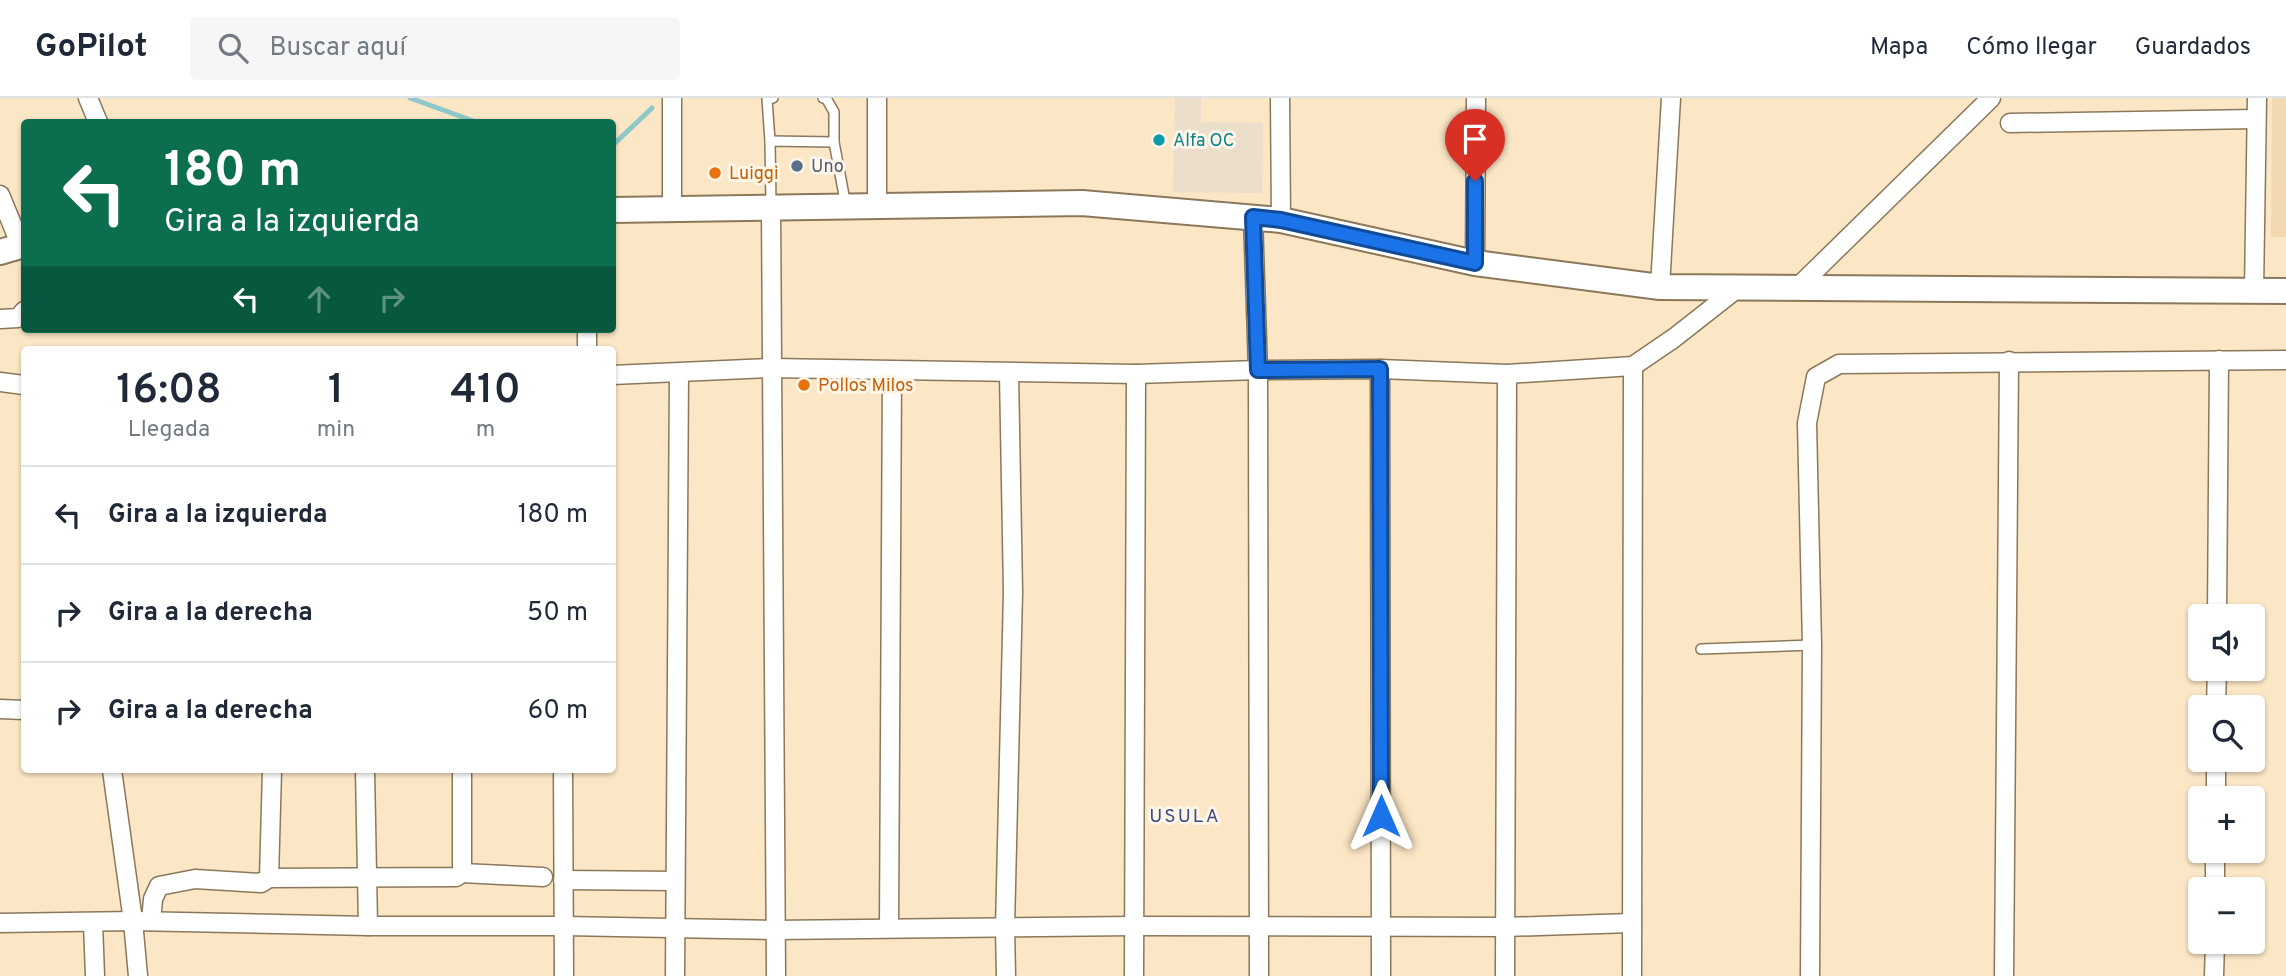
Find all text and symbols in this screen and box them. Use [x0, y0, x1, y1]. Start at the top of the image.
search box [190, 17, 680, 80]
text: GoPilot [35, 27, 148, 69]
icon: search [214, 29, 252, 67]
text: Buscar aquí [270, 32, 406, 65]
text: Mapa [1870, 33, 1928, 63]
text: Cómo llegar [1966, 33, 2097, 63]
text: Guardados [2135, 33, 2251, 63]
pin [1445, 109, 1505, 181]
icon: arrive [1456, 120, 1494, 158]
place label: Alfa OC [1173, 130, 1234, 153]
marker: Alfa OC [1151, 132, 1167, 148]
text: 180 m [164, 142, 301, 204]
icon: left [49, 147, 140, 238]
place label: Uno [811, 156, 844, 179]
marker: Uno [789, 158, 805, 174]
place label: Luiggi [729, 163, 779, 186]
marker: Luiggi [707, 165, 723, 181]
text: Gira a la izquierda [164, 203, 420, 243]
icon: left [227, 280, 265, 318]
icon: ahead [300, 280, 338, 318]
icon: right [373, 280, 411, 318]
text: 16:08 [116, 365, 222, 418]
text: 1 [328, 365, 344, 418]
text: 410 [450, 365, 521, 418]
place label: Pollos Milos [818, 375, 913, 398]
marker: Pollos Milos [796, 377, 812, 393]
text: Llegada [128, 416, 210, 445]
text: min [317, 416, 355, 445]
text: m [476, 416, 495, 445]
icon: left [49, 496, 87, 534]
text: Gira a la izquierda [108, 499, 327, 532]
text: 180 m [518, 499, 588, 532]
icon: right [49, 594, 87, 632]
text: Gira a la derecha [108, 597, 313, 630]
text: 50 m [527, 597, 588, 630]
map controls [2188, 604, 2265, 954]
button: sound [2188, 604, 2265, 681]
icon: right [49, 692, 87, 730]
text: Gira a la derecha [108, 695, 313, 728]
text: 60 m [528, 695, 588, 728]
button: search [2188, 695, 2265, 772]
position arrow [1344, 779, 1418, 853]
button: + [2188, 786, 2265, 863]
district label: USULA [1149, 805, 1221, 829]
button: − [2188, 877, 2265, 954]

